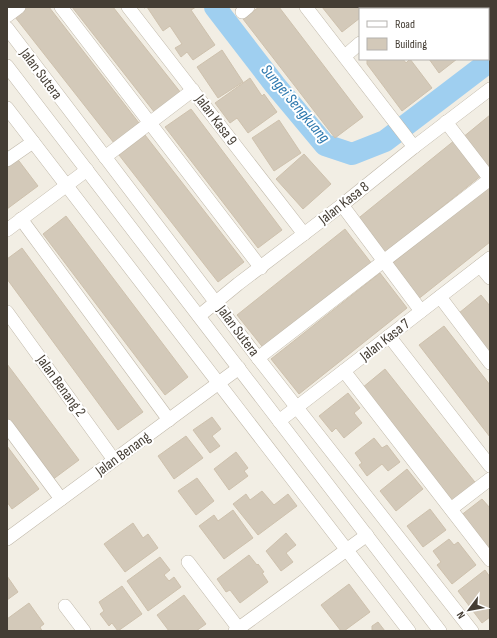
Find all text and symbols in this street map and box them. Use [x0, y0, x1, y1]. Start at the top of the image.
legend [359, 8, 489, 60]
text: Road [395, 17, 415, 32]
text: Building [395, 37, 427, 52]
street label: Jalan Sutera [15, 44, 67, 104]
water label: Sungei Sengkuang [257, 61, 334, 147]
street label: Jalan Kasa 9 [190, 90, 241, 149]
street label: Jalan Kasa 8 [314, 177, 373, 229]
street label: Jalan Sutera [212, 301, 264, 361]
street label: Jalan Kasa 7 [355, 315, 414, 366]
street label: Jalan Benang 2 [32, 350, 90, 421]
street label: Jalan Benang [91, 428, 154, 481]
north arrow [449, 590, 489, 630]
text: N [454, 609, 468, 621]

